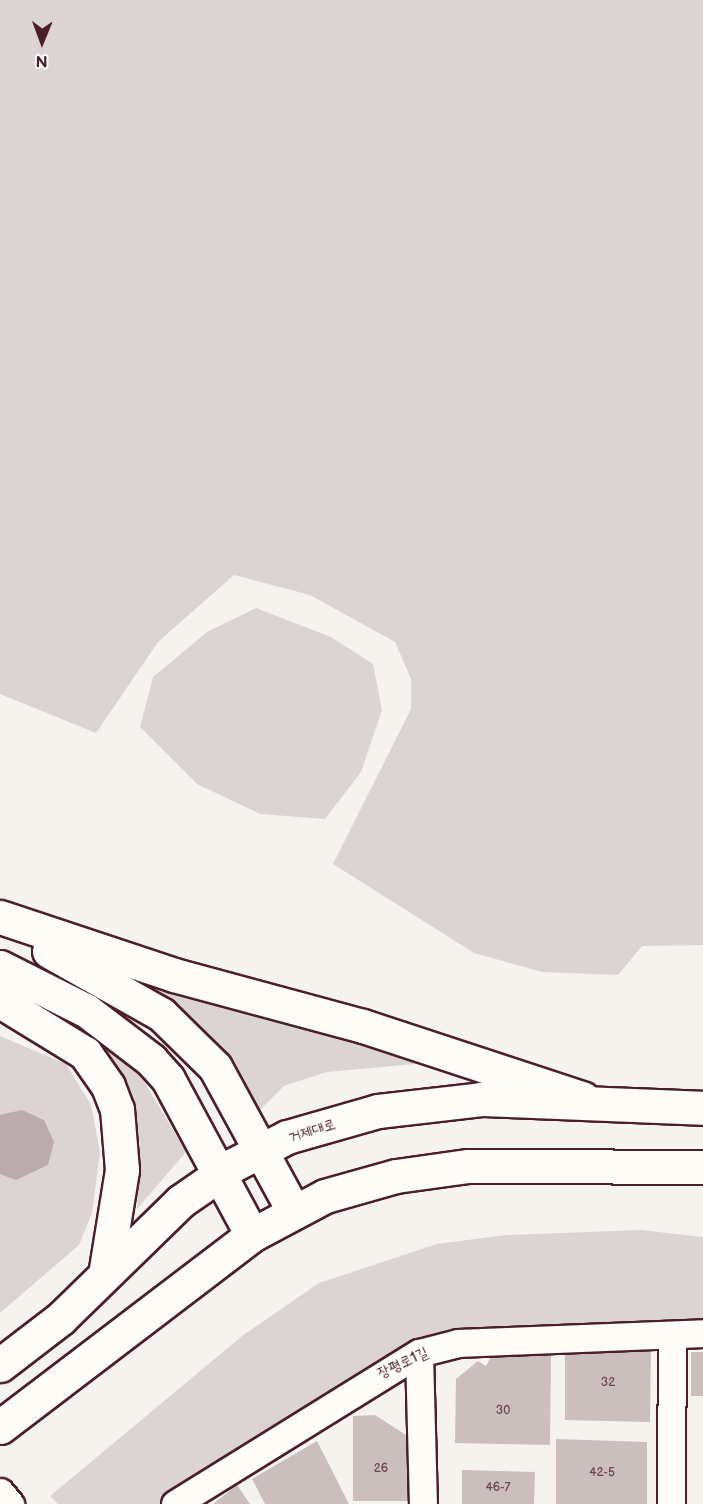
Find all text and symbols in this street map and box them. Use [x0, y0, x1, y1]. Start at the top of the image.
north arrow [12, 12, 72, 72]
text: N [35, 51, 48, 70]
street label: 거제대로 [286, 1115, 338, 1147]
street label: 장평로1길 [375, 1343, 431, 1383]
house number: 32 [601, 1376, 615, 1390]
house number: 30 [496, 1404, 510, 1418]
house number: 26 [374, 1462, 388, 1476]
house number: 42-5 [589, 1466, 615, 1480]
house number: 46-7 [486, 1481, 510, 1495]

